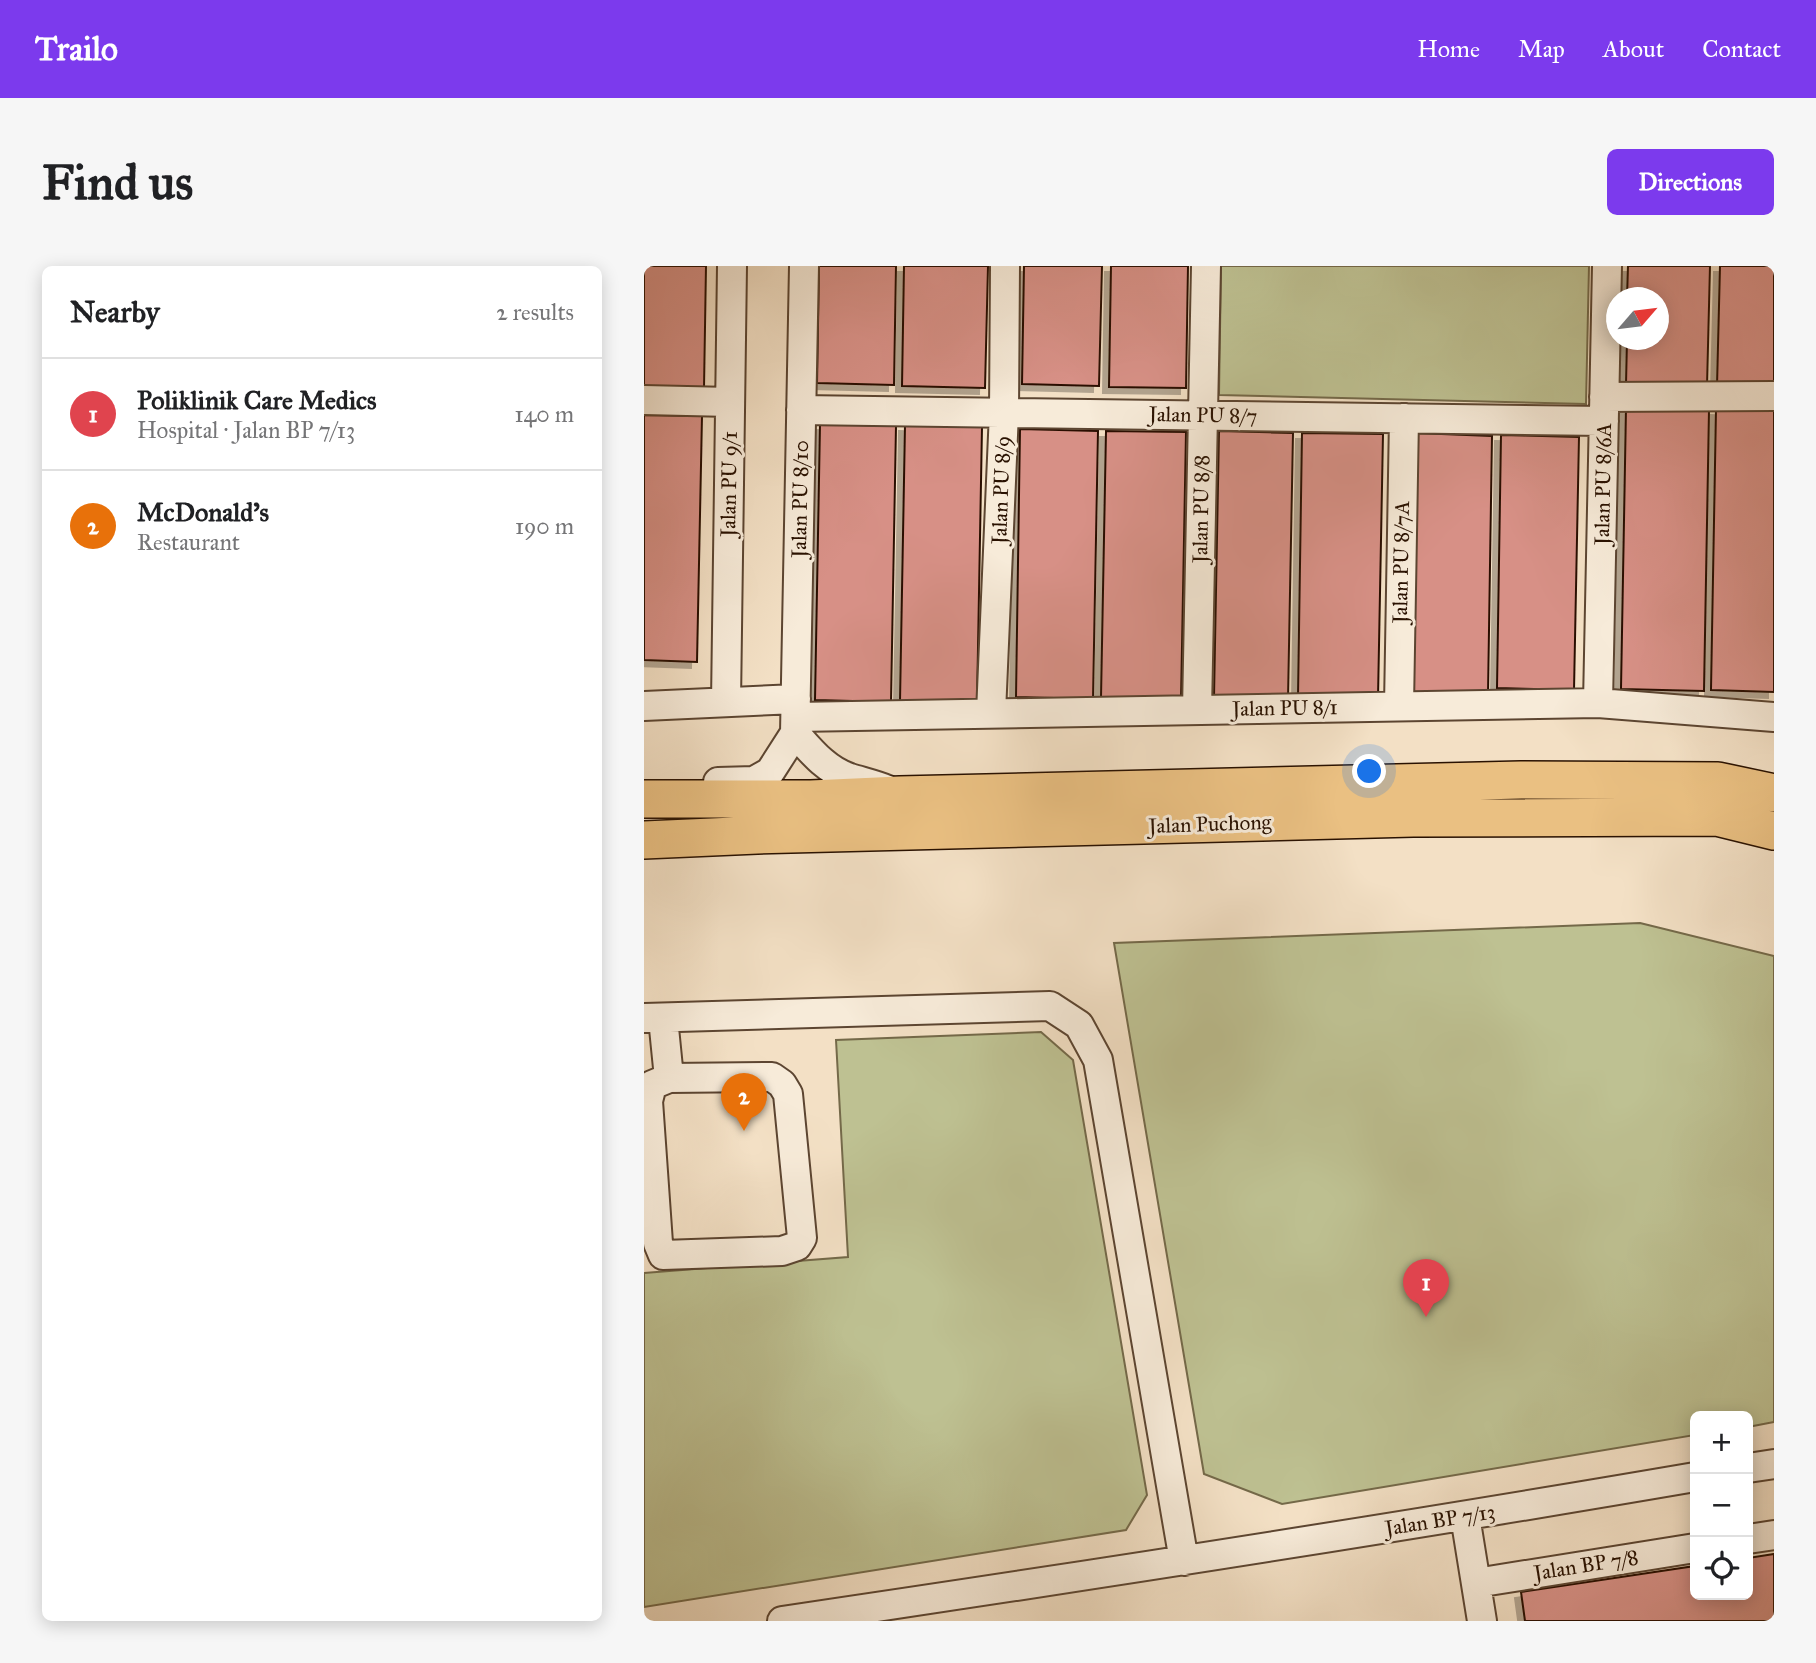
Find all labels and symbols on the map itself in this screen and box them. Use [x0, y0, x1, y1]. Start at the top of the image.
north arrow [1606, 287, 1669, 350]
street label: Jalan PU 8/7 [1147, 401, 1257, 429]
street label: Jalan PU 8/6A [1589, 423, 1617, 547]
street label: Jalan PU 9/1 [715, 431, 743, 539]
street label: Jalan PU 8/9 [986, 435, 1016, 547]
street label: Jalan PU 8/10 [786, 440, 814, 560]
street label: Jalan PU 8/8 [1187, 455, 1215, 565]
street label: Jalan PU 8/7A [1387, 500, 1415, 626]
street label: Jalan PU 8/1 [1230, 694, 1338, 722]
your location [1352, 754, 1386, 788]
street label: Jalan Puchong [1146, 809, 1272, 839]
pin: 2 [721, 1073, 767, 1131]
pin: 1 [1403, 1259, 1449, 1317]
street label: Jalan BP 7/13 [1381, 1498, 1497, 1542]
street label: Jalan BP 7/8 [1530, 1544, 1640, 1586]

